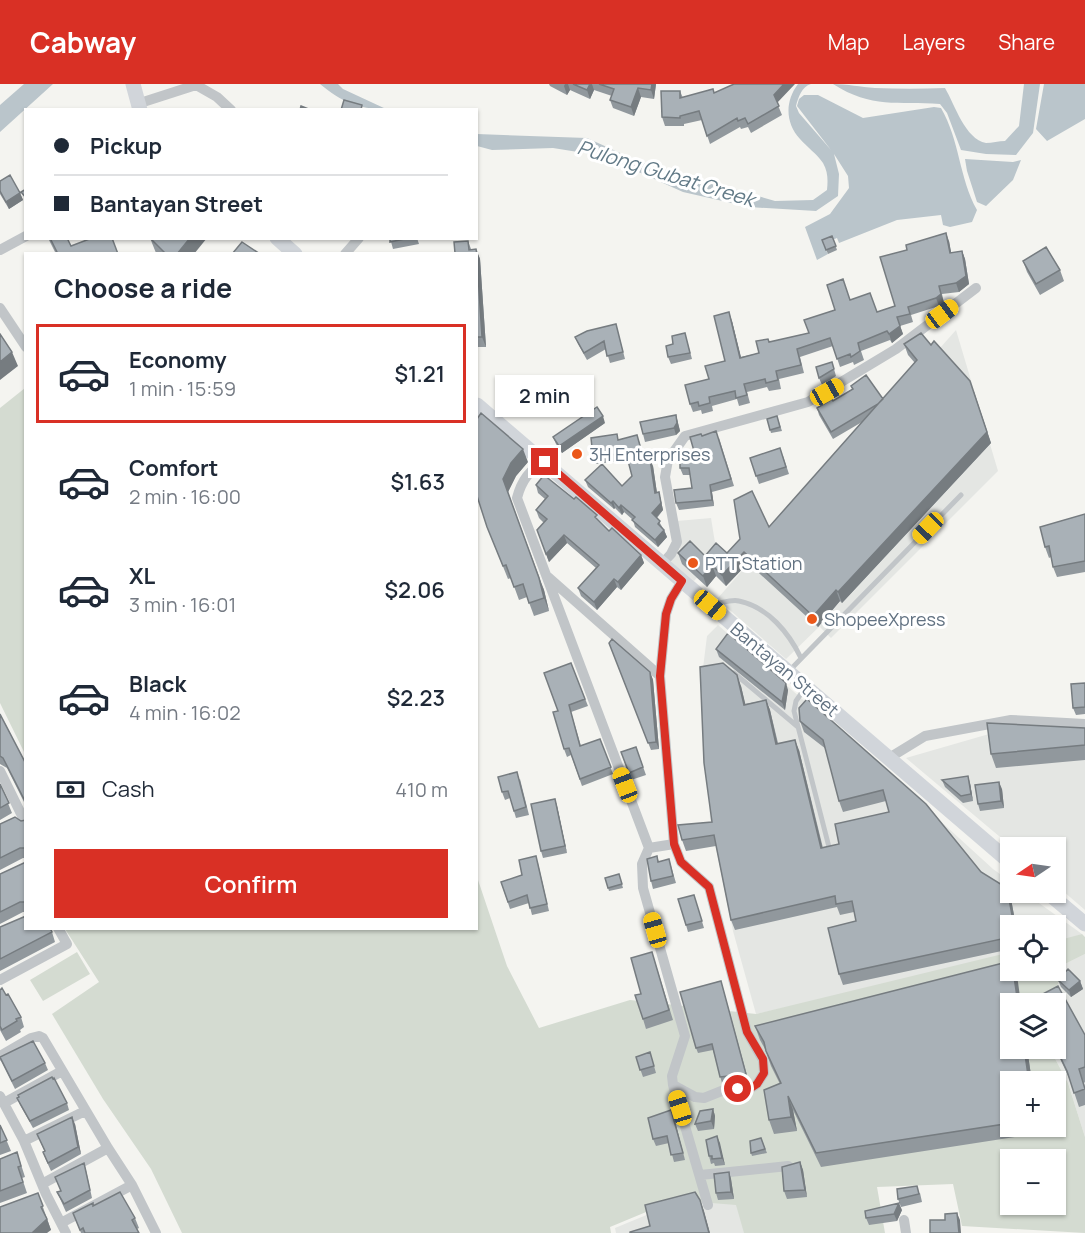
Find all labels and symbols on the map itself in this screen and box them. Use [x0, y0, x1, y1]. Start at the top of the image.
water label: Pulong Gubat Creek [574, 133, 761, 214]
car [922, 296, 962, 332]
callout: 2 min [496, 375, 594, 417]
car [807, 375, 847, 409]
place label: 3H Enterprises [589, 442, 710, 466]
marker: 3H Enterprises [570, 447, 584, 461]
route end [531, 448, 558, 475]
car [909, 509, 947, 547]
place label: PTT Station [705, 551, 803, 575]
marker: PTT Station [686, 556, 700, 570]
car [690, 587, 730, 623]
place label: ShopeeXpress [824, 607, 945, 631]
marker: ShopeeXpress [805, 612, 819, 626]
street label: Bantayan Street [726, 617, 844, 721]
car [610, 765, 640, 805]
north arrow [1000, 837, 1066, 903]
car [641, 910, 669, 950]
route start [724, 1075, 751, 1102]
car [666, 1088, 694, 1128]

